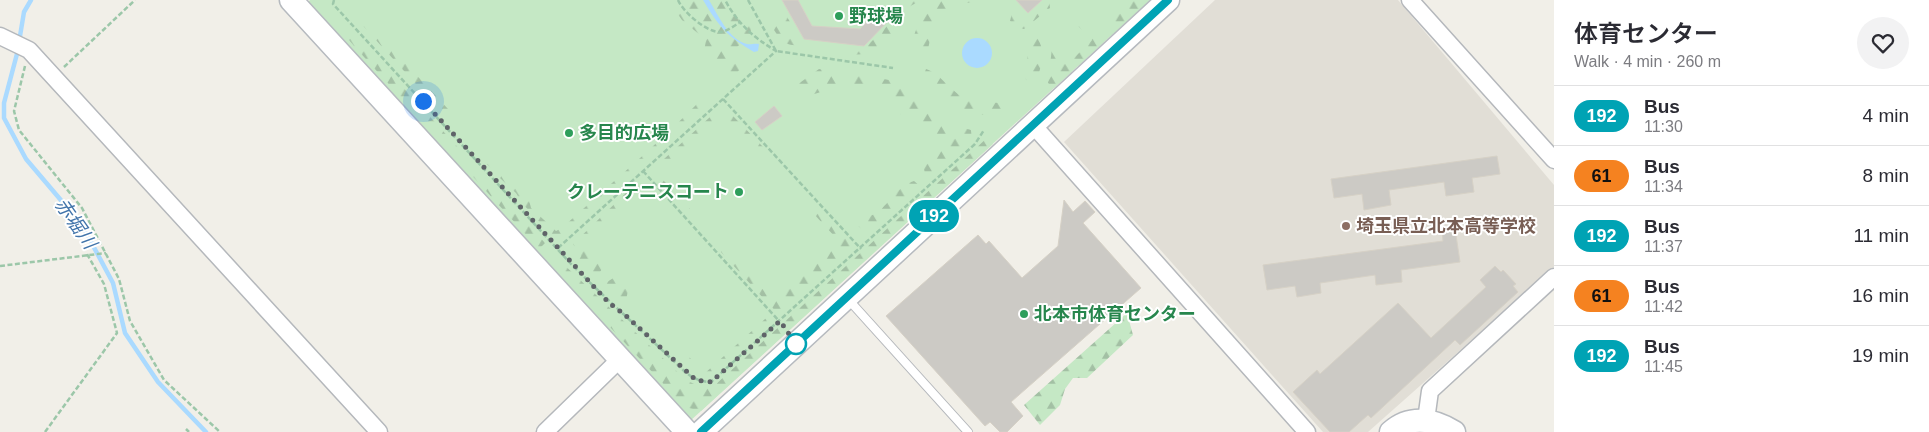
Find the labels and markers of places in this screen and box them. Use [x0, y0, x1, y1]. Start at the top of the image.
place label: 野球場 [849, 6, 903, 26]
marker: 野球場 [833, 10, 845, 22]
place label: 多目的広場 [579, 123, 669, 143]
marker: 多目的広場 [563, 127, 575, 139]
place label: クレーテニスコート [567, 182, 729, 202]
marker: クレーテニスコート [733, 186, 745, 198]
place label: 埼玉県立北本高等学校 [1356, 216, 1536, 236]
marker: 埼玉県立北本高等学校 [1340, 220, 1352, 232]
place label: 北本市体育センター [1034, 304, 1196, 324]
marker: 北本市体育センター [1018, 308, 1030, 320]
unlabelled marker [785, 333, 807, 355]

